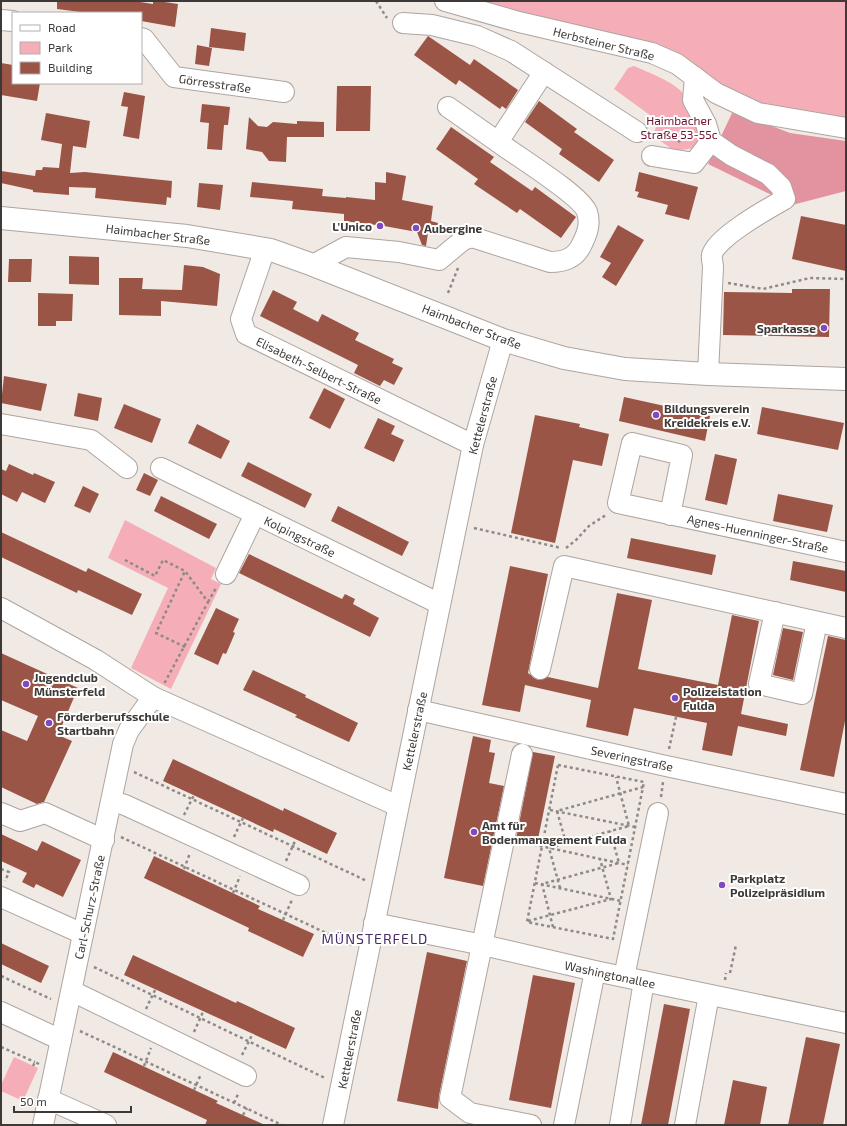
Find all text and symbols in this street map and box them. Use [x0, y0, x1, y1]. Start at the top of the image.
legend [12, 12, 142, 84]
text: Road [48, 20, 76, 34]
street label: Herbsteiner Straße [552, 24, 656, 62]
text: Park [48, 40, 73, 54]
text: Building [48, 60, 93, 74]
street label: Görresstraße [178, 71, 252, 95]
park label: Haimbacher Straße 53-55c [640, 113, 718, 141]
place label: L'Unico [332, 219, 372, 233]
street label: Haimbacher Straße [105, 221, 211, 247]
marker: L'Unico [375, 221, 385, 231]
place label: Aubergine [424, 221, 482, 235]
marker: Aubergine [411, 223, 421, 233]
street label: Haimbacher Straße [420, 301, 524, 351]
place label: Sparkasse [757, 321, 816, 335]
marker: Sparkasse [819, 323, 829, 333]
street label: Elisabeth-Selbert-Straße [254, 334, 384, 406]
street label: Kettelerstraße [465, 374, 499, 456]
place label: Bildungsverein Kreidekreis e.V. [664, 401, 751, 429]
marker: Bildungsverein Kreidekreis e.V. [651, 410, 661, 420]
street label: Agnes-Huenninger-Straße [686, 511, 830, 555]
street label: Kolpingstraße [262, 513, 338, 559]
place label: Jugendclub Münsterfeld [34, 670, 105, 698]
marker: Jugendclub Münsterfeld [21, 679, 31, 689]
place label: Polizeistation Fulda [683, 684, 762, 712]
street label: Kettelerstraße [399, 690, 429, 772]
marker: Polizeistation Fulda [670, 693, 680, 703]
place label: Förderberufsschule Startbahn [57, 709, 170, 737]
marker: Förderberufsschule Startbahn [44, 718, 54, 728]
street label: Severingstraße [589, 742, 675, 774]
place label: Amt für Bodenmanagement Fulda [482, 818, 627, 846]
marker: Amt für Bodenmanagement Fulda [469, 827, 479, 837]
street label: Carl-Schurz-Straße [71, 854, 107, 960]
place label: Parkplatz Polizeipräsidium [730, 871, 825, 899]
marker: Parkplatz Polizeipräsidium [717, 880, 727, 890]
district label: MÜNSTERFELD [322, 930, 428, 947]
street label: Washingtonallee [563, 958, 657, 990]
street label: Kettelerstraße [334, 1008, 364, 1090]
scale bar [14, 1088, 131, 1114]
text: 50 m [20, 1094, 47, 1108]

